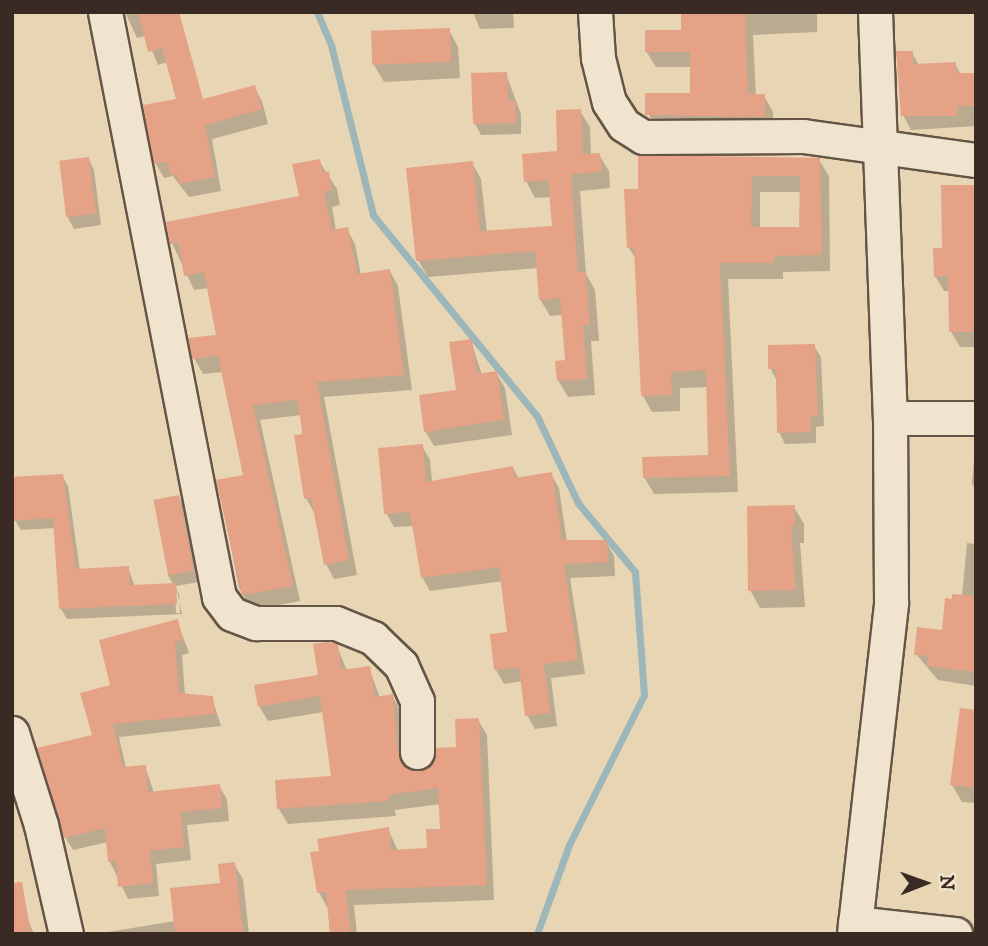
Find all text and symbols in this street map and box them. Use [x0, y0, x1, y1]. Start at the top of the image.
north arrow [890, 848, 960, 918]
text: N [935, 875, 958, 891]

